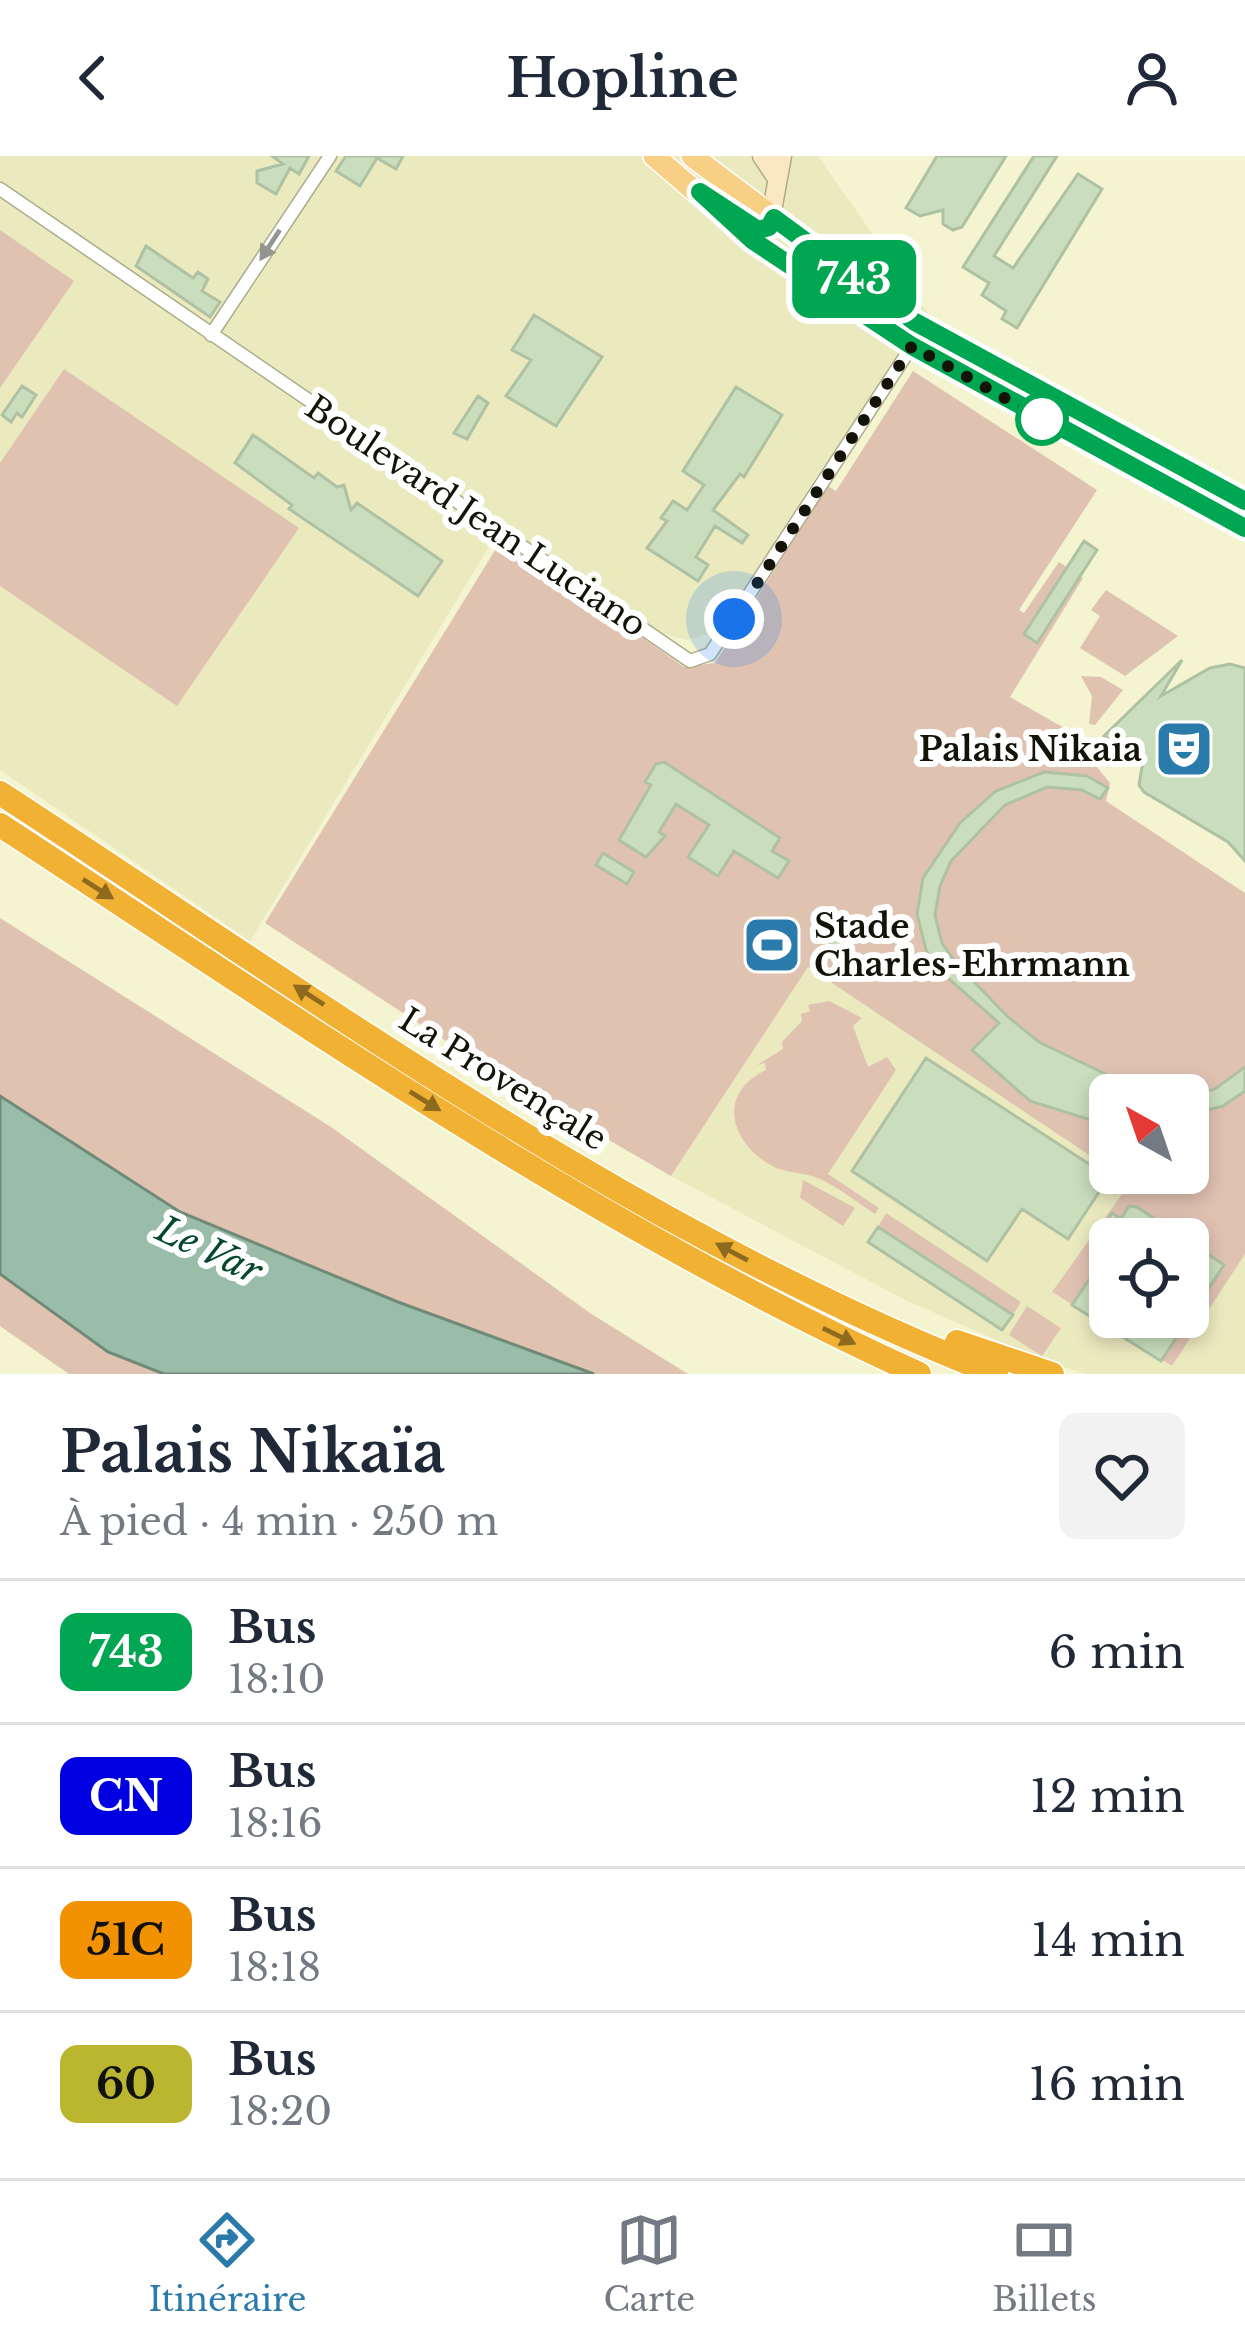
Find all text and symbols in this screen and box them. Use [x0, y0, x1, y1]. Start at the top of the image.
icon: back [60, 45, 126, 111]
text: Hopline [506, 45, 739, 112]
icon: person [1119, 45, 1185, 111]
one-way arrow [260, 229, 282, 262]
line badge: 743 [785, 240, 923, 318]
text: 743 [816, 253, 892, 305]
street label: Boulevard Jean Luciano [298, 386, 654, 646]
unlabelled marker [1017, 394, 1067, 444]
your location [704, 589, 764, 649]
theatre icon: Palais Nikaia [1153, 718, 1215, 780]
place label: Palais Nikaia [919, 729, 1142, 770]
one-way arrow [82, 877, 114, 899]
place label: Stade Charles-Ehrmann [814, 906, 1130, 985]
sports icon: Stade Charles-Ehrmann [741, 914, 803, 976]
one-way arrow [293, 984, 326, 1006]
street label: La Provençale [392, 999, 614, 1159]
north arrow [1089, 1074, 1209, 1194]
map controls [1089, 1074, 1209, 1338]
one-way arrow [408, 1090, 442, 1111]
water label: Le Var [148, 1206, 270, 1294]
button: locate [1089, 1218, 1209, 1338]
one-way arrow [714, 1242, 749, 1263]
one-way arrow [822, 1326, 856, 1346]
button: heart [1059, 1413, 1185, 1539]
text: Palais Nikaïa [60, 1417, 446, 1487]
text: À pied · 4 min · 250 m [60, 1497, 498, 1546]
text: Bus [228, 1599, 316, 1655]
text: 6 min [1049, 1624, 1185, 1680]
text: 743 [88, 1626, 164, 1678]
text: 18:10 [228, 1655, 325, 1704]
text: Bus [228, 1743, 316, 1799]
text: 12 min [1030, 1768, 1185, 1824]
text: CN [89, 1770, 163, 1822]
text: 18:16 [228, 1799, 323, 1848]
text: Bus [228, 1887, 316, 1943]
text: 14 min [1031, 1912, 1185, 1968]
text: 51C [87, 1914, 165, 1966]
text: 18:18 [228, 1943, 321, 1992]
text: Bus [228, 2031, 316, 2087]
text: 16 min [1028, 2056, 1185, 2112]
text: 60 [96, 2058, 156, 2110]
text: 18:20 [228, 2087, 332, 2136]
tab: Itinéraire [148, 2207, 307, 2320]
tab: Carte [603, 2207, 695, 2320]
tab: Billets [992, 2207, 1097, 2320]

